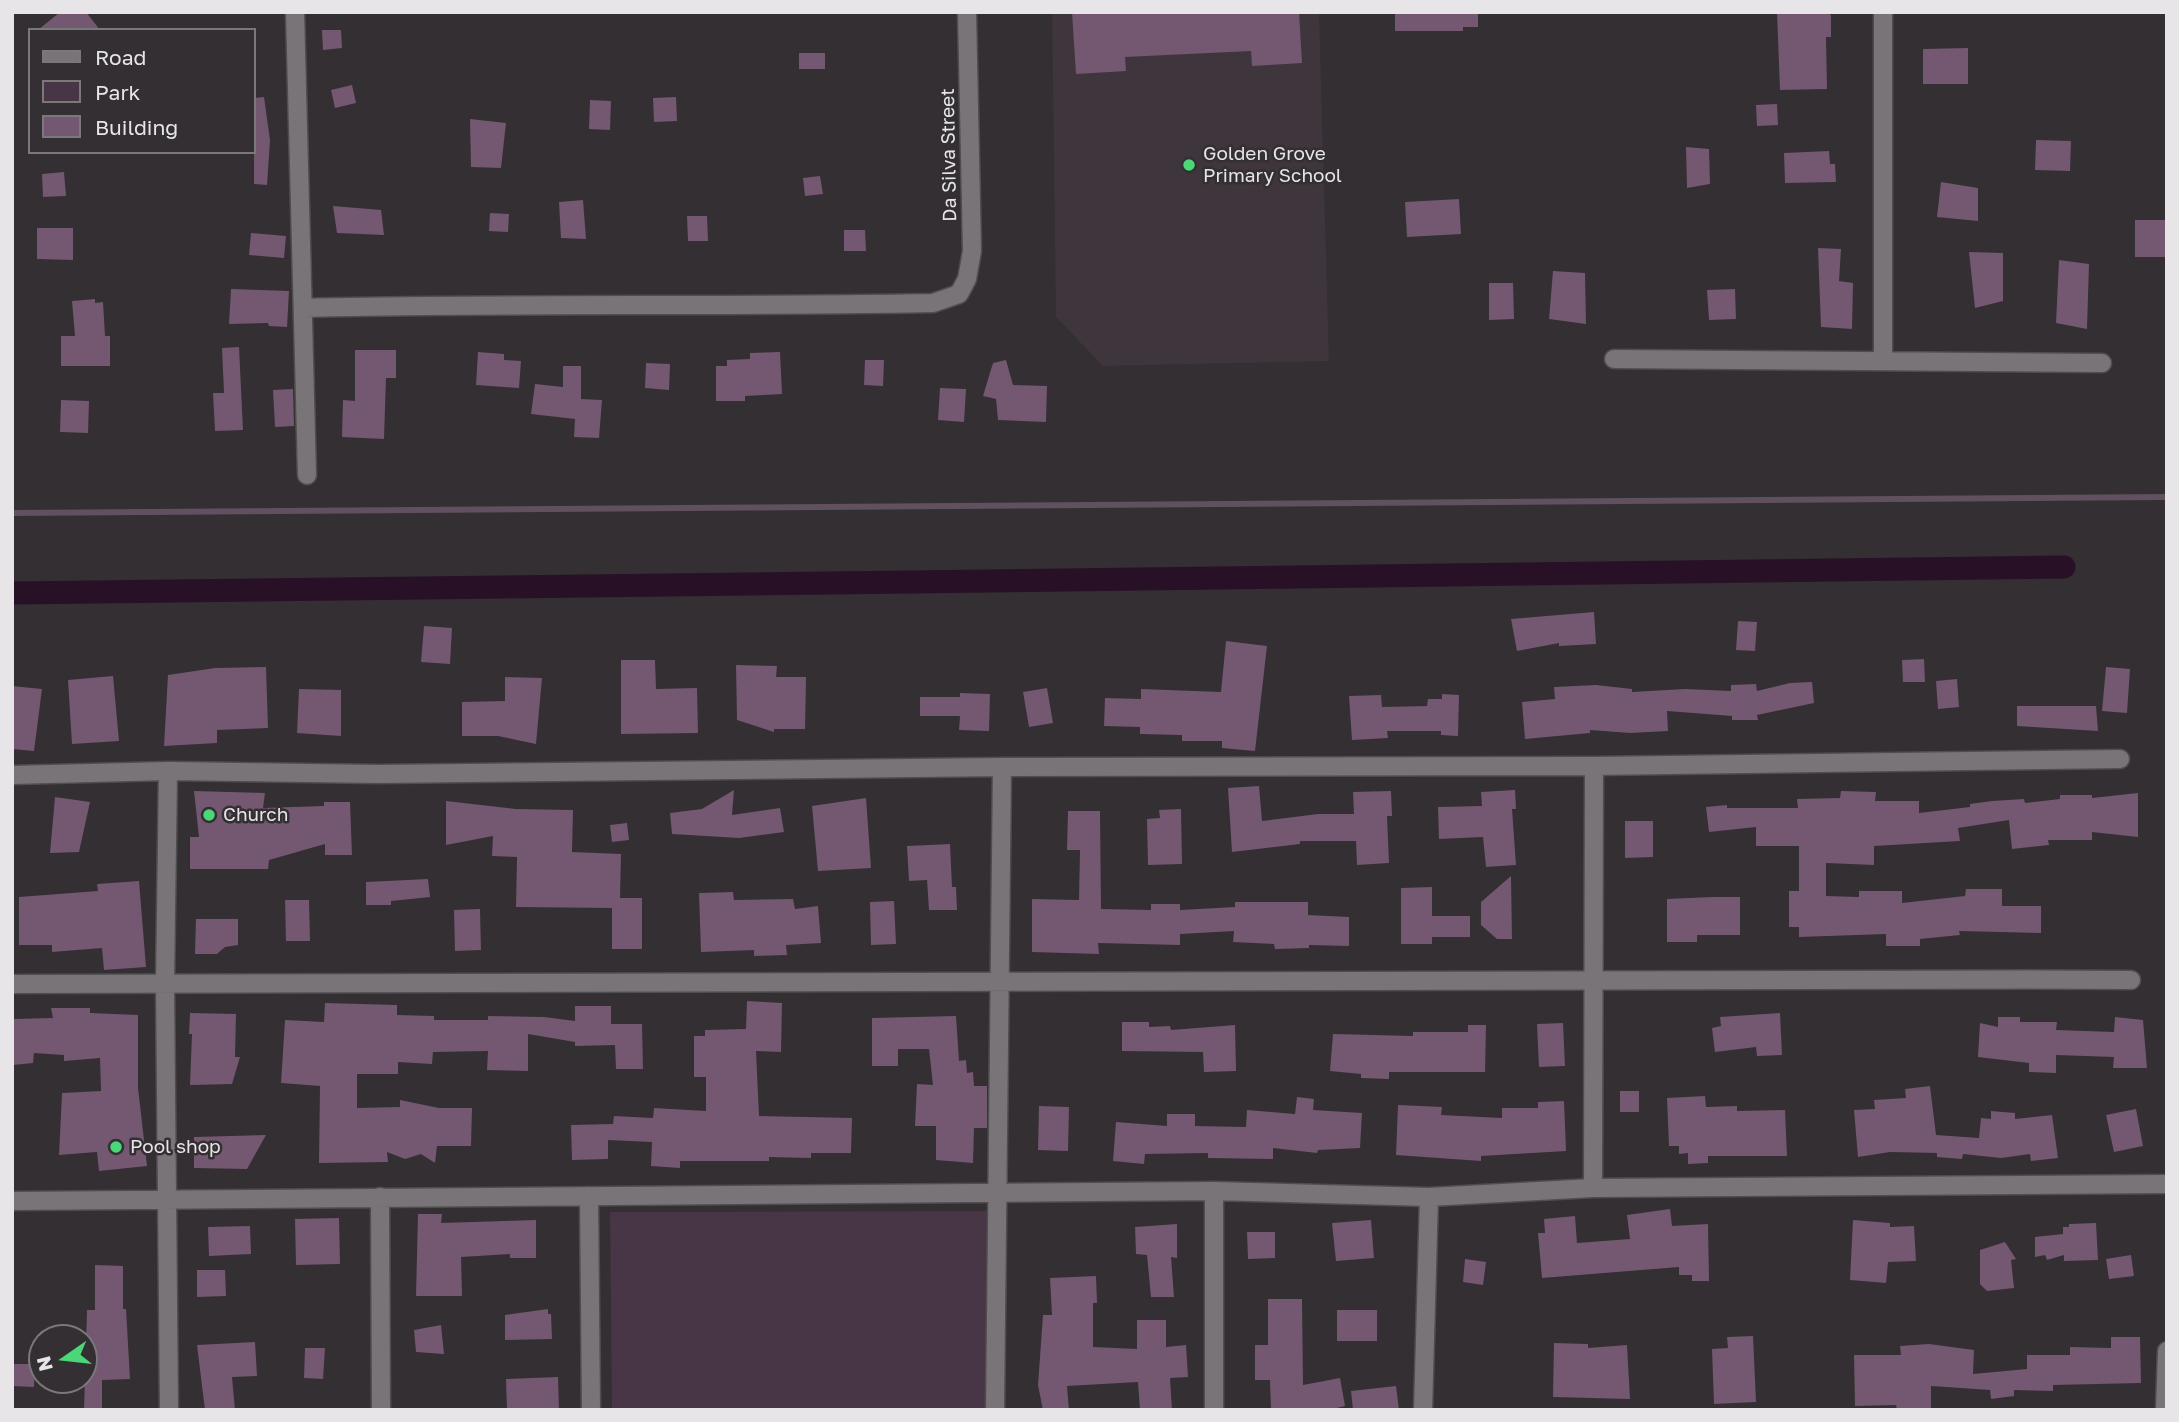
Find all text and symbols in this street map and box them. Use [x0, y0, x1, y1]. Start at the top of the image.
legend [28, 28, 256, 154]
text: Road [95, 44, 146, 70]
text: Park [95, 79, 140, 105]
street label: Da Silva Street [936, 88, 962, 222]
text: Building [95, 114, 178, 140]
place label: Golden Grove Primary School [1203, 143, 1342, 187]
marker: Golden Grove Primary School [1181, 157, 1197, 173]
place label: Church [223, 804, 288, 826]
marker: Church [201, 807, 217, 823]
place label: Pool shop [130, 1136, 221, 1158]
marker: Pool shop [108, 1139, 124, 1155]
north arrow [28, 1324, 98, 1394]
text: N [31, 1354, 57, 1374]

